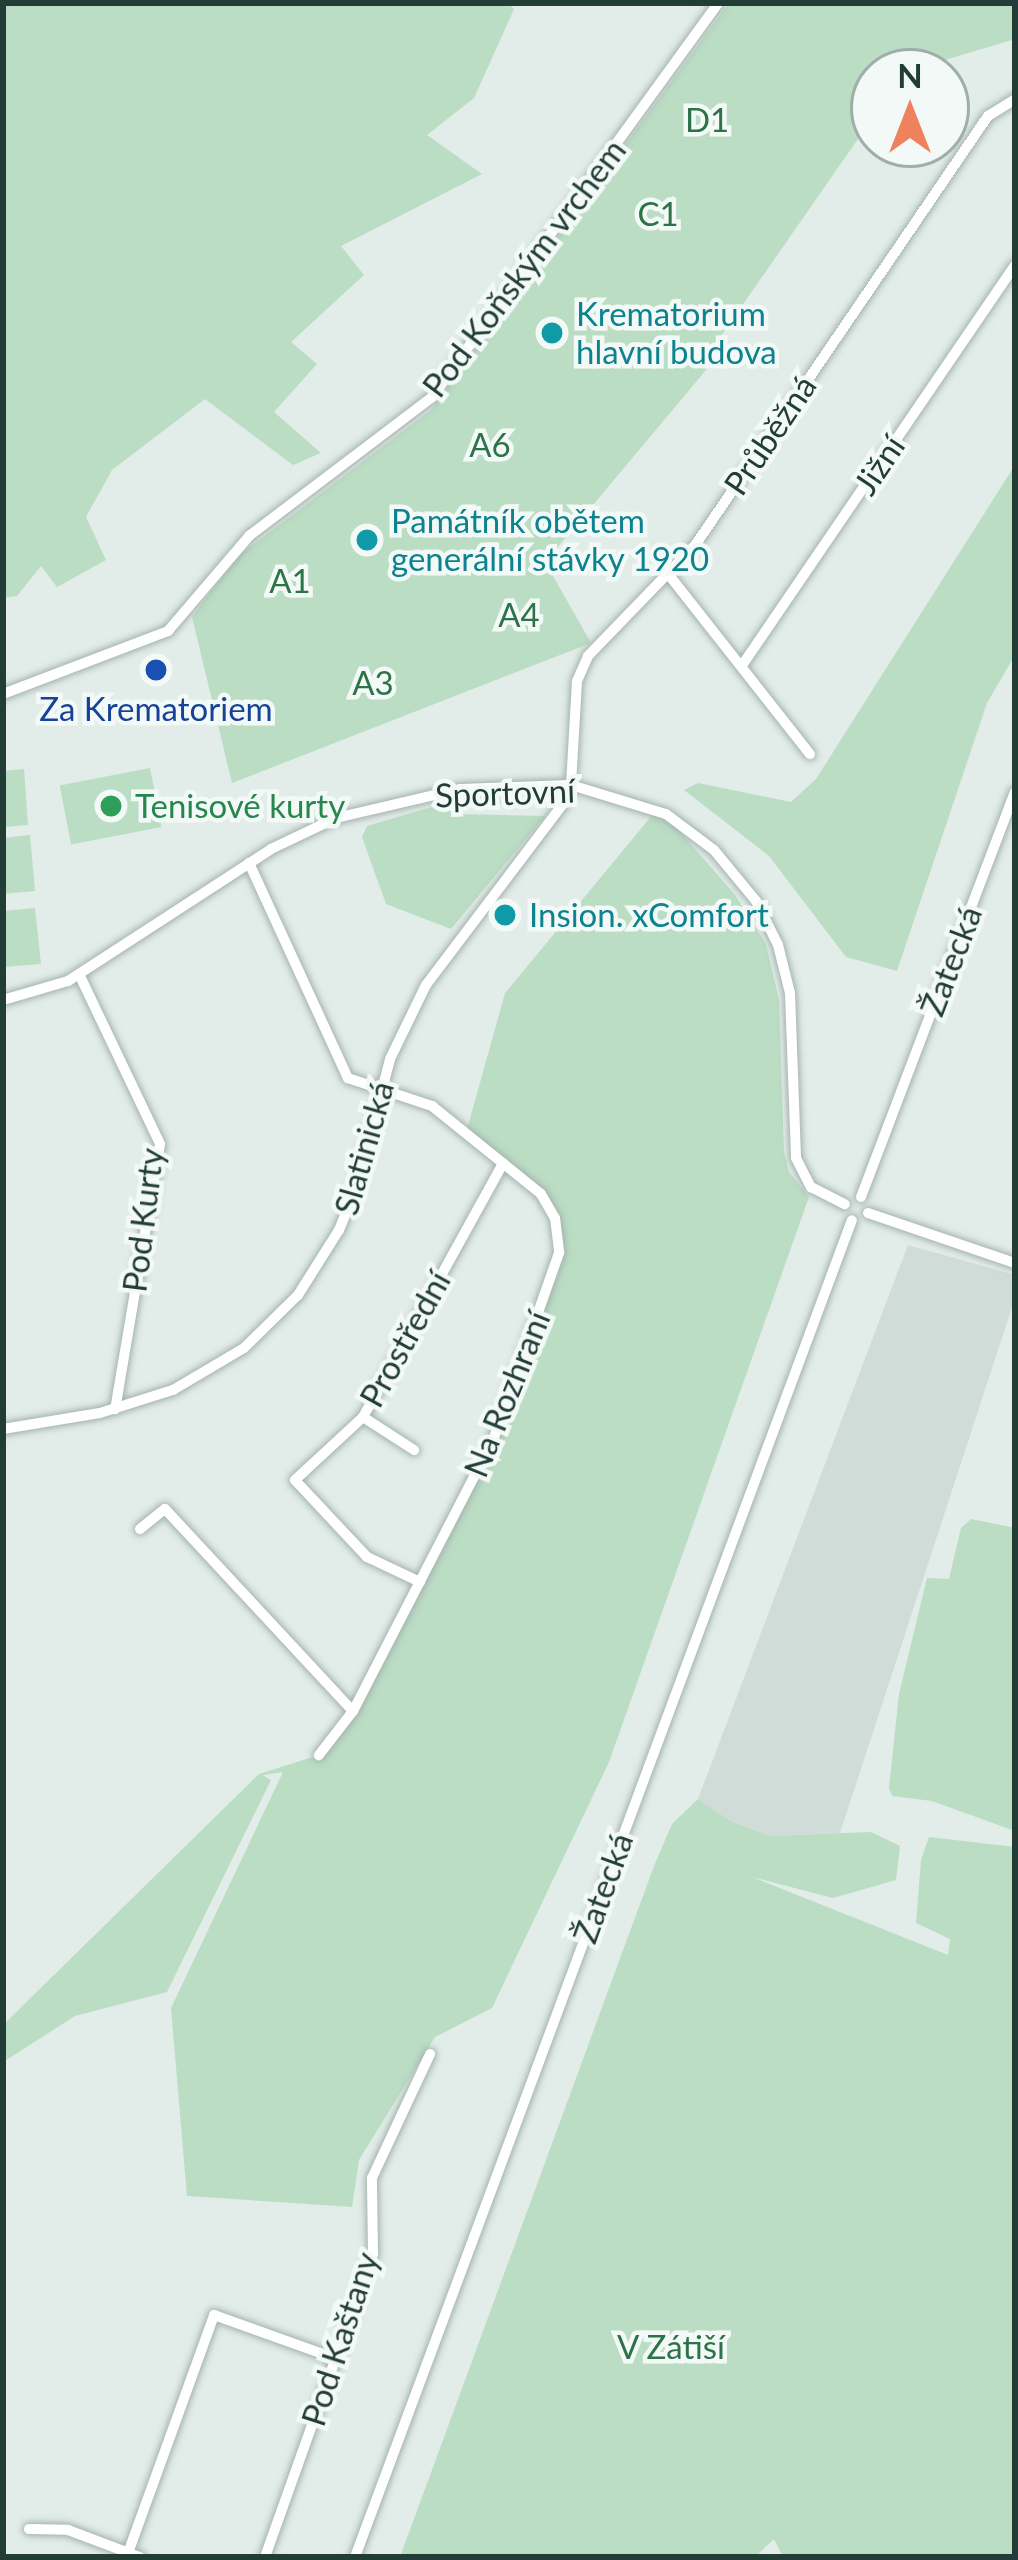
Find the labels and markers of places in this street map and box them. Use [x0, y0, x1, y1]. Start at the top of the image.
place label: Krematorium hlavní budova [576, 294, 777, 372]
marker: Krematorium hlavní budova [539, 320, 565, 346]
place label: Památník obětem generální stávky 1920 [391, 501, 710, 579]
marker: Památník obětem generální stávky 1920 [354, 527, 380, 553]
marker: Za Krematoriem [143, 657, 169, 683]
place label: Za Krematoriem [39, 689, 273, 729]
place label: Tenisové kurty [135, 786, 345, 826]
marker: Tenisové kurty [98, 793, 124, 819]
place label: Insion. xComfort [529, 895, 769, 935]
marker: Insion. xComfort [492, 902, 518, 928]

